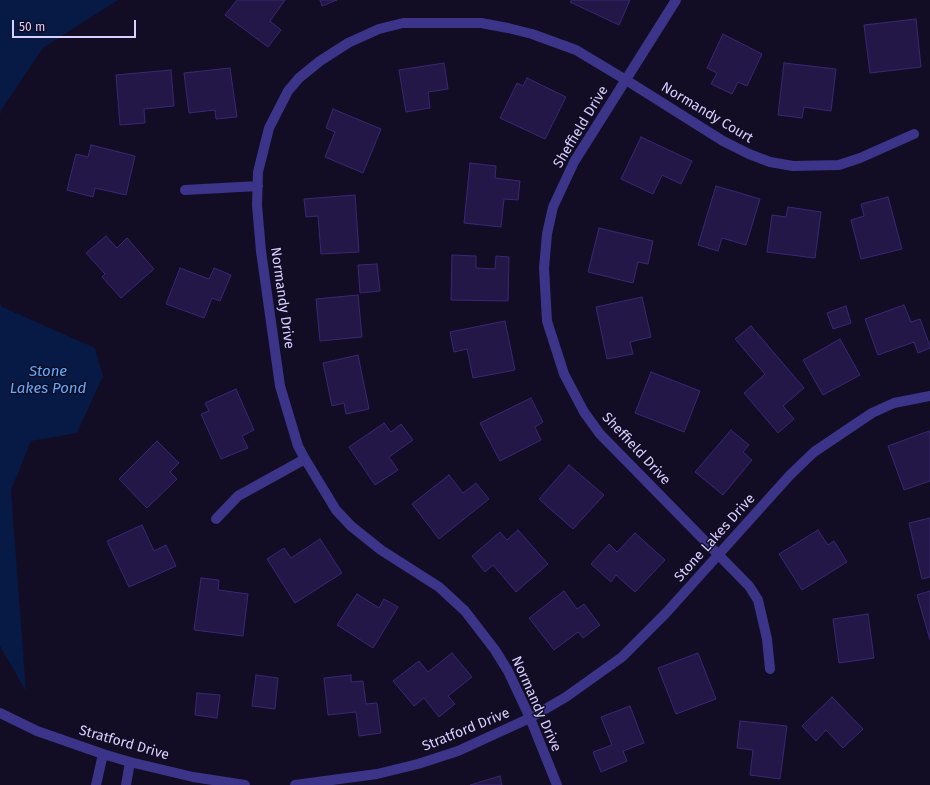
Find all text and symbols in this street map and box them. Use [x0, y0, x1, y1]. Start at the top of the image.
scale bar [14, 12, 138, 38]
text: 50 m [19, 20, 45, 34]
street label: Normandy Court [658, 79, 756, 147]
street label: Sheffield Drive [550, 83, 612, 171]
street label: Normandy Drive [267, 246, 297, 350]
water label: Stone Lakes Pond [10, 363, 86, 398]
street label: Sheffield Drive [598, 409, 674, 489]
street label: Stone Lakes Drive [671, 491, 759, 585]
street label: Normandy Drive [507, 654, 565, 754]
street label: Stratford Drive [420, 705, 512, 755]
street label: Stratford Drive [77, 722, 171, 764]

